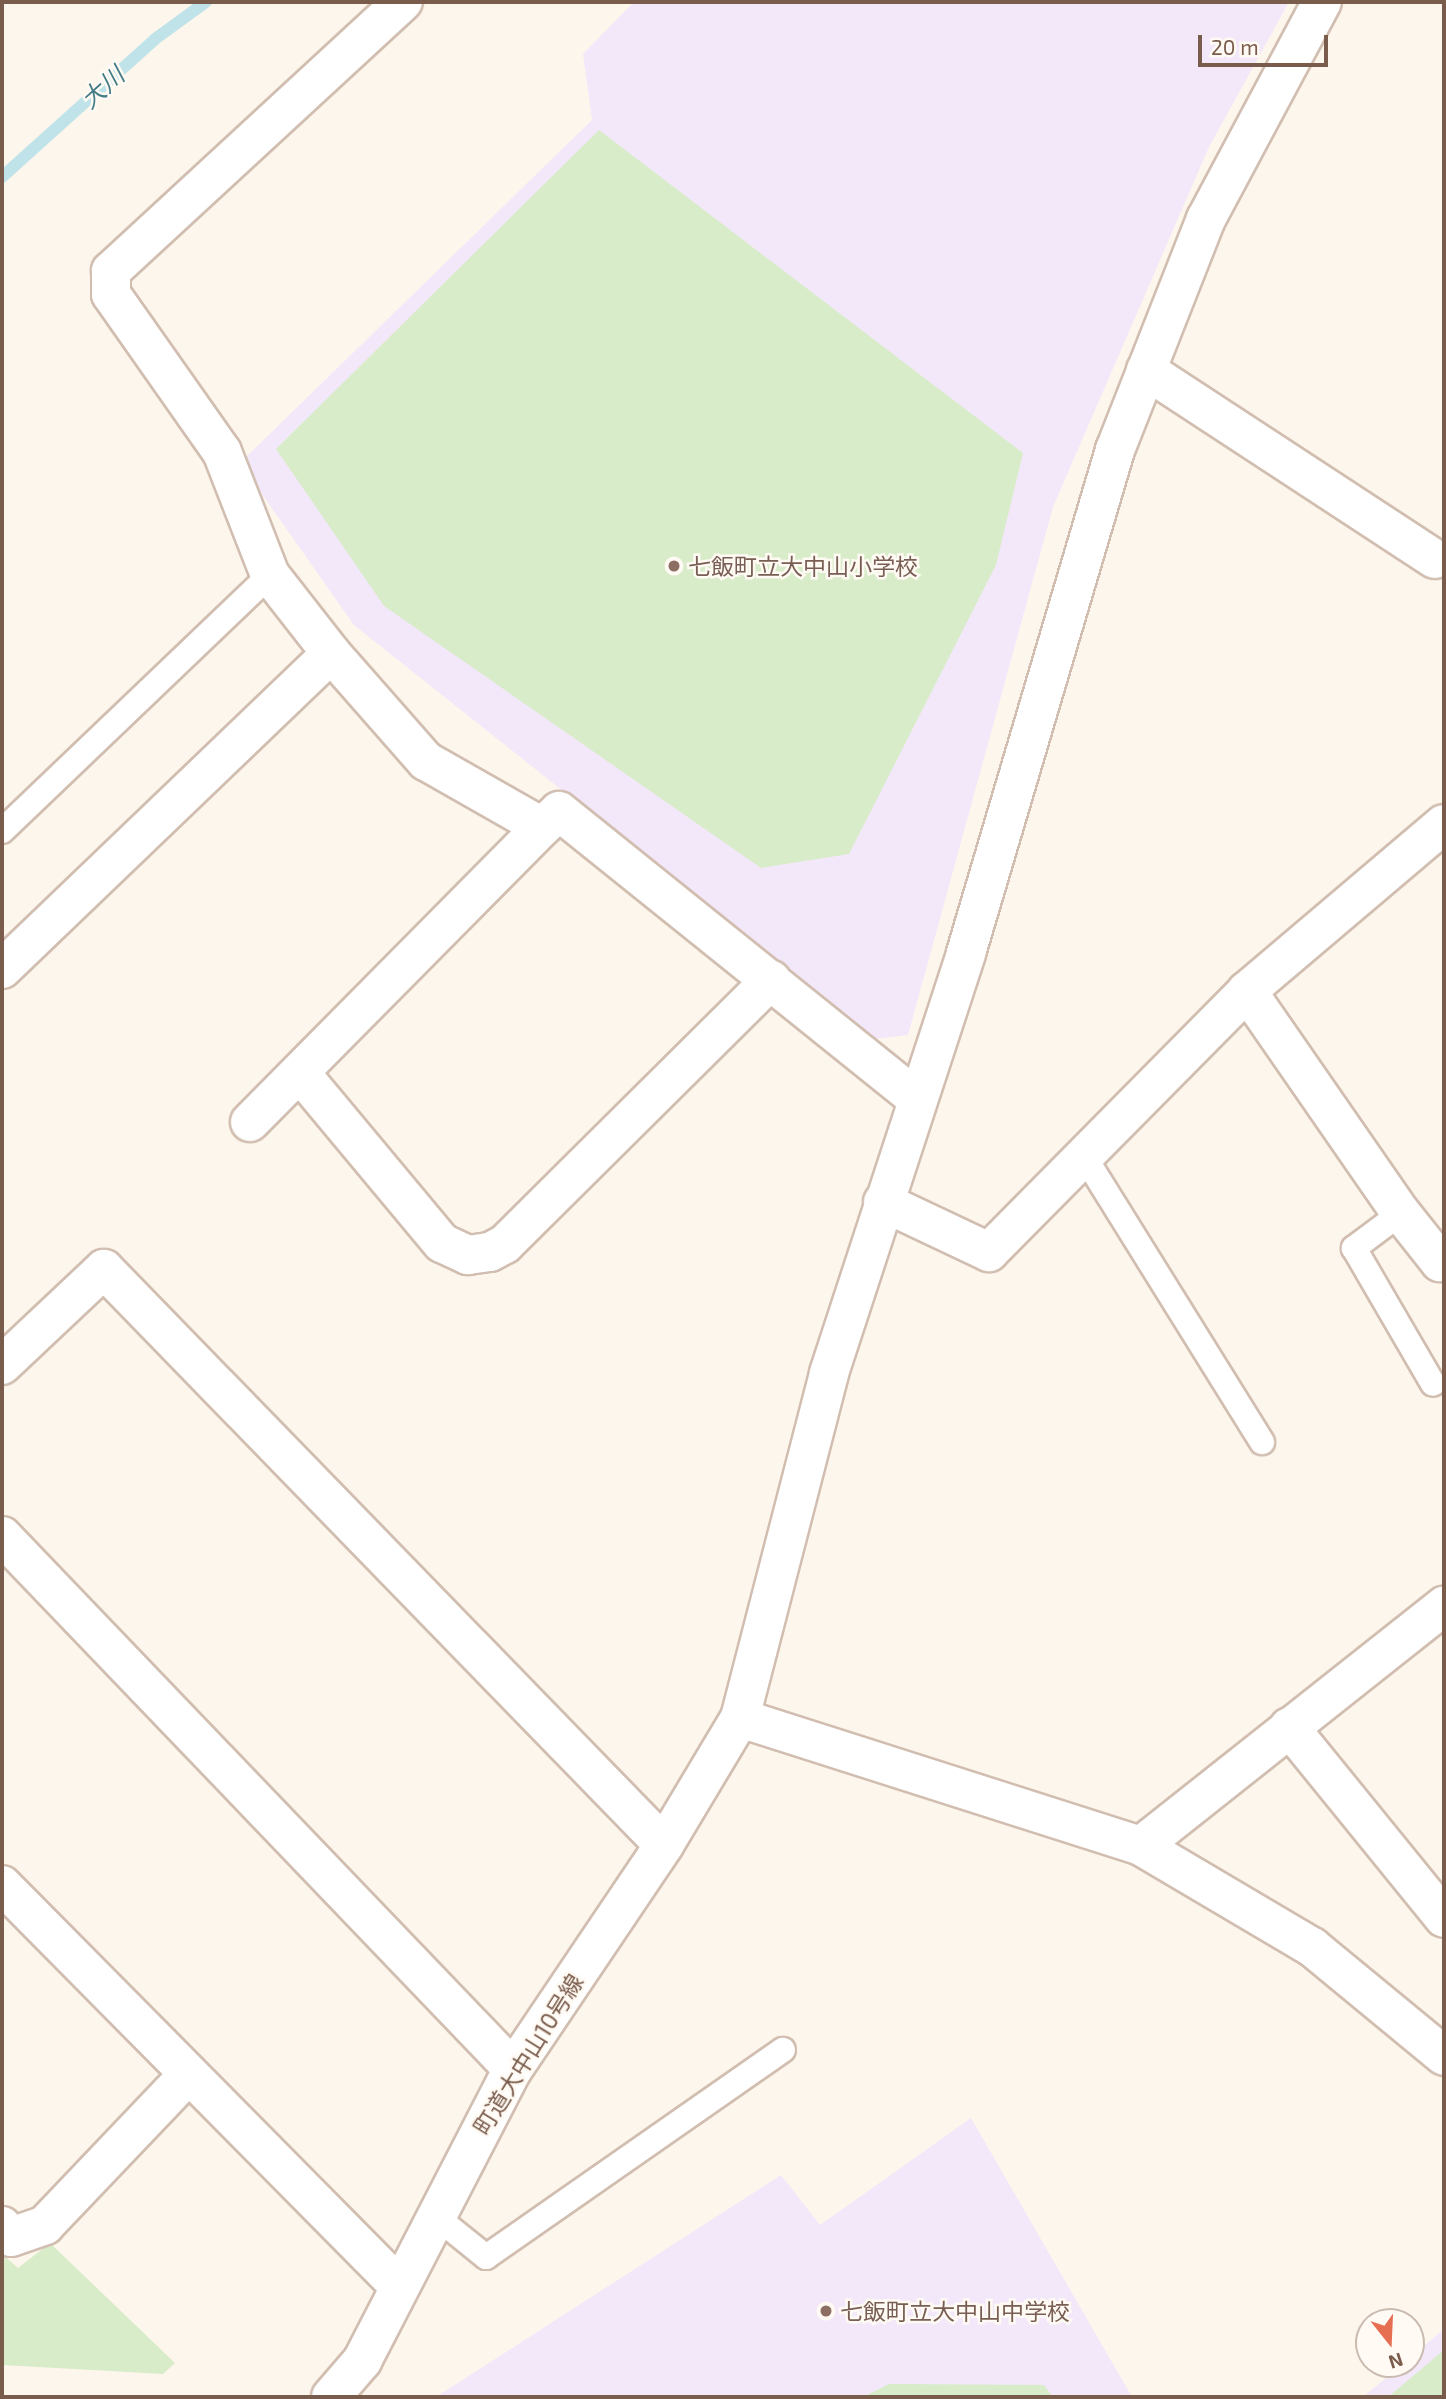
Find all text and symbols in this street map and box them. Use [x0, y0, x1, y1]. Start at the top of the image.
scale bar [1201, 21, 1330, 65]
text: 20 m [1211, 34, 1259, 59]
water label: 大川 [75, 60, 129, 114]
place label: 七飯町立大中山小学校 [688, 552, 918, 580]
marker: 七飯町立大中山小学校 [666, 558, 682, 574]
street label: 町道大中山10号線 [468, 1969, 588, 2139]
place label: 七飯町立大中山中学校 [840, 2297, 1070, 2325]
marker: 七飯町立大中山中学校 [818, 2303, 834, 2319]
north arrow [1355, 2308, 1425, 2378]
text: N [1386, 2348, 1406, 2375]

